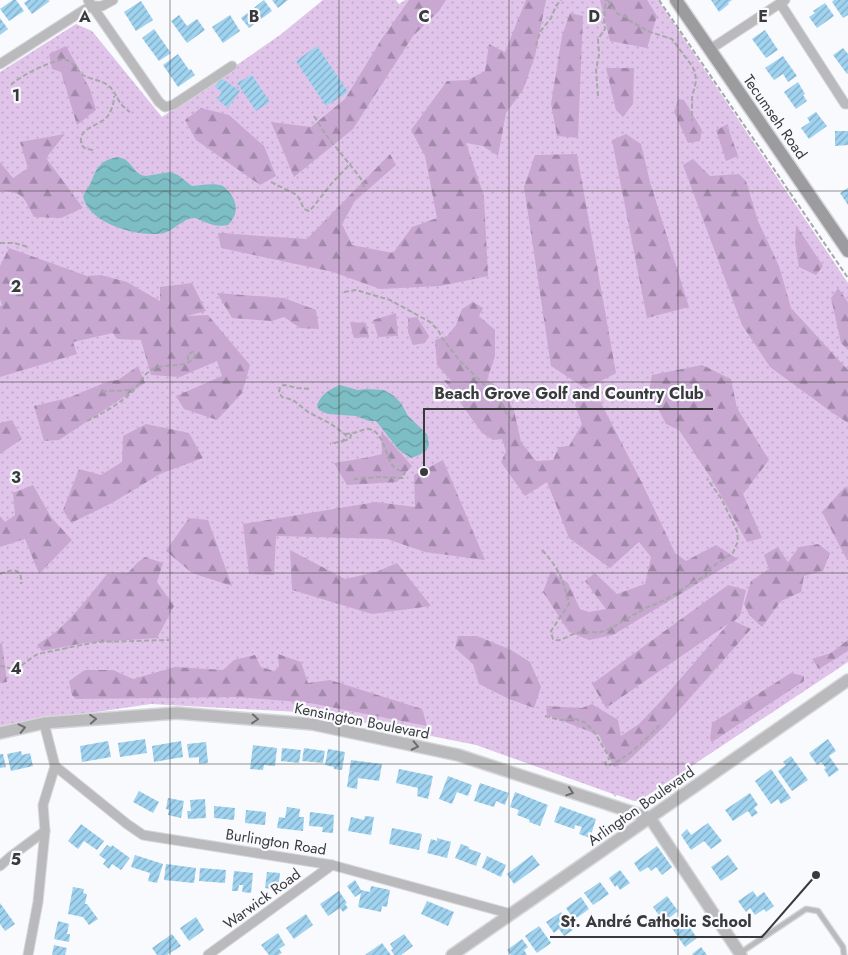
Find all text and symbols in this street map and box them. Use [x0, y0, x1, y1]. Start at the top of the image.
text: A [78, 5, 91, 28]
text: B [249, 5, 259, 28]
text: C [418, 5, 430, 28]
text: D [588, 5, 600, 28]
text: E [758, 5, 768, 28]
street label: Tecumseh Road [738, 70, 812, 164]
text: 1 [12, 84, 20, 107]
text: 2 [11, 275, 21, 298]
callout: Beach Grove Golf and Country Club [424, 378, 713, 409]
text: Beach Grove Golf and Country Club [434, 382, 704, 405]
text: 3 [11, 466, 21, 489]
text: 4 [10, 657, 22, 680]
street label: Kensington Boulevard [293, 697, 431, 745]
one-way arrow [89, 714, 97, 725]
one-way arrow [251, 714, 259, 725]
one-way arrow [18, 723, 27, 734]
one-way arrow [410, 740, 419, 751]
street label: Arlington Boulevard [583, 761, 699, 851]
one-way arrow [566, 786, 574, 796]
street label: Burlington Road [224, 823, 328, 861]
text: 5 [11, 848, 21, 871]
street label: Warwick Road [219, 863, 305, 935]
callout: St. André Catholic School [550, 906, 762, 937]
text: St. André Catholic School [560, 910, 752, 933]

